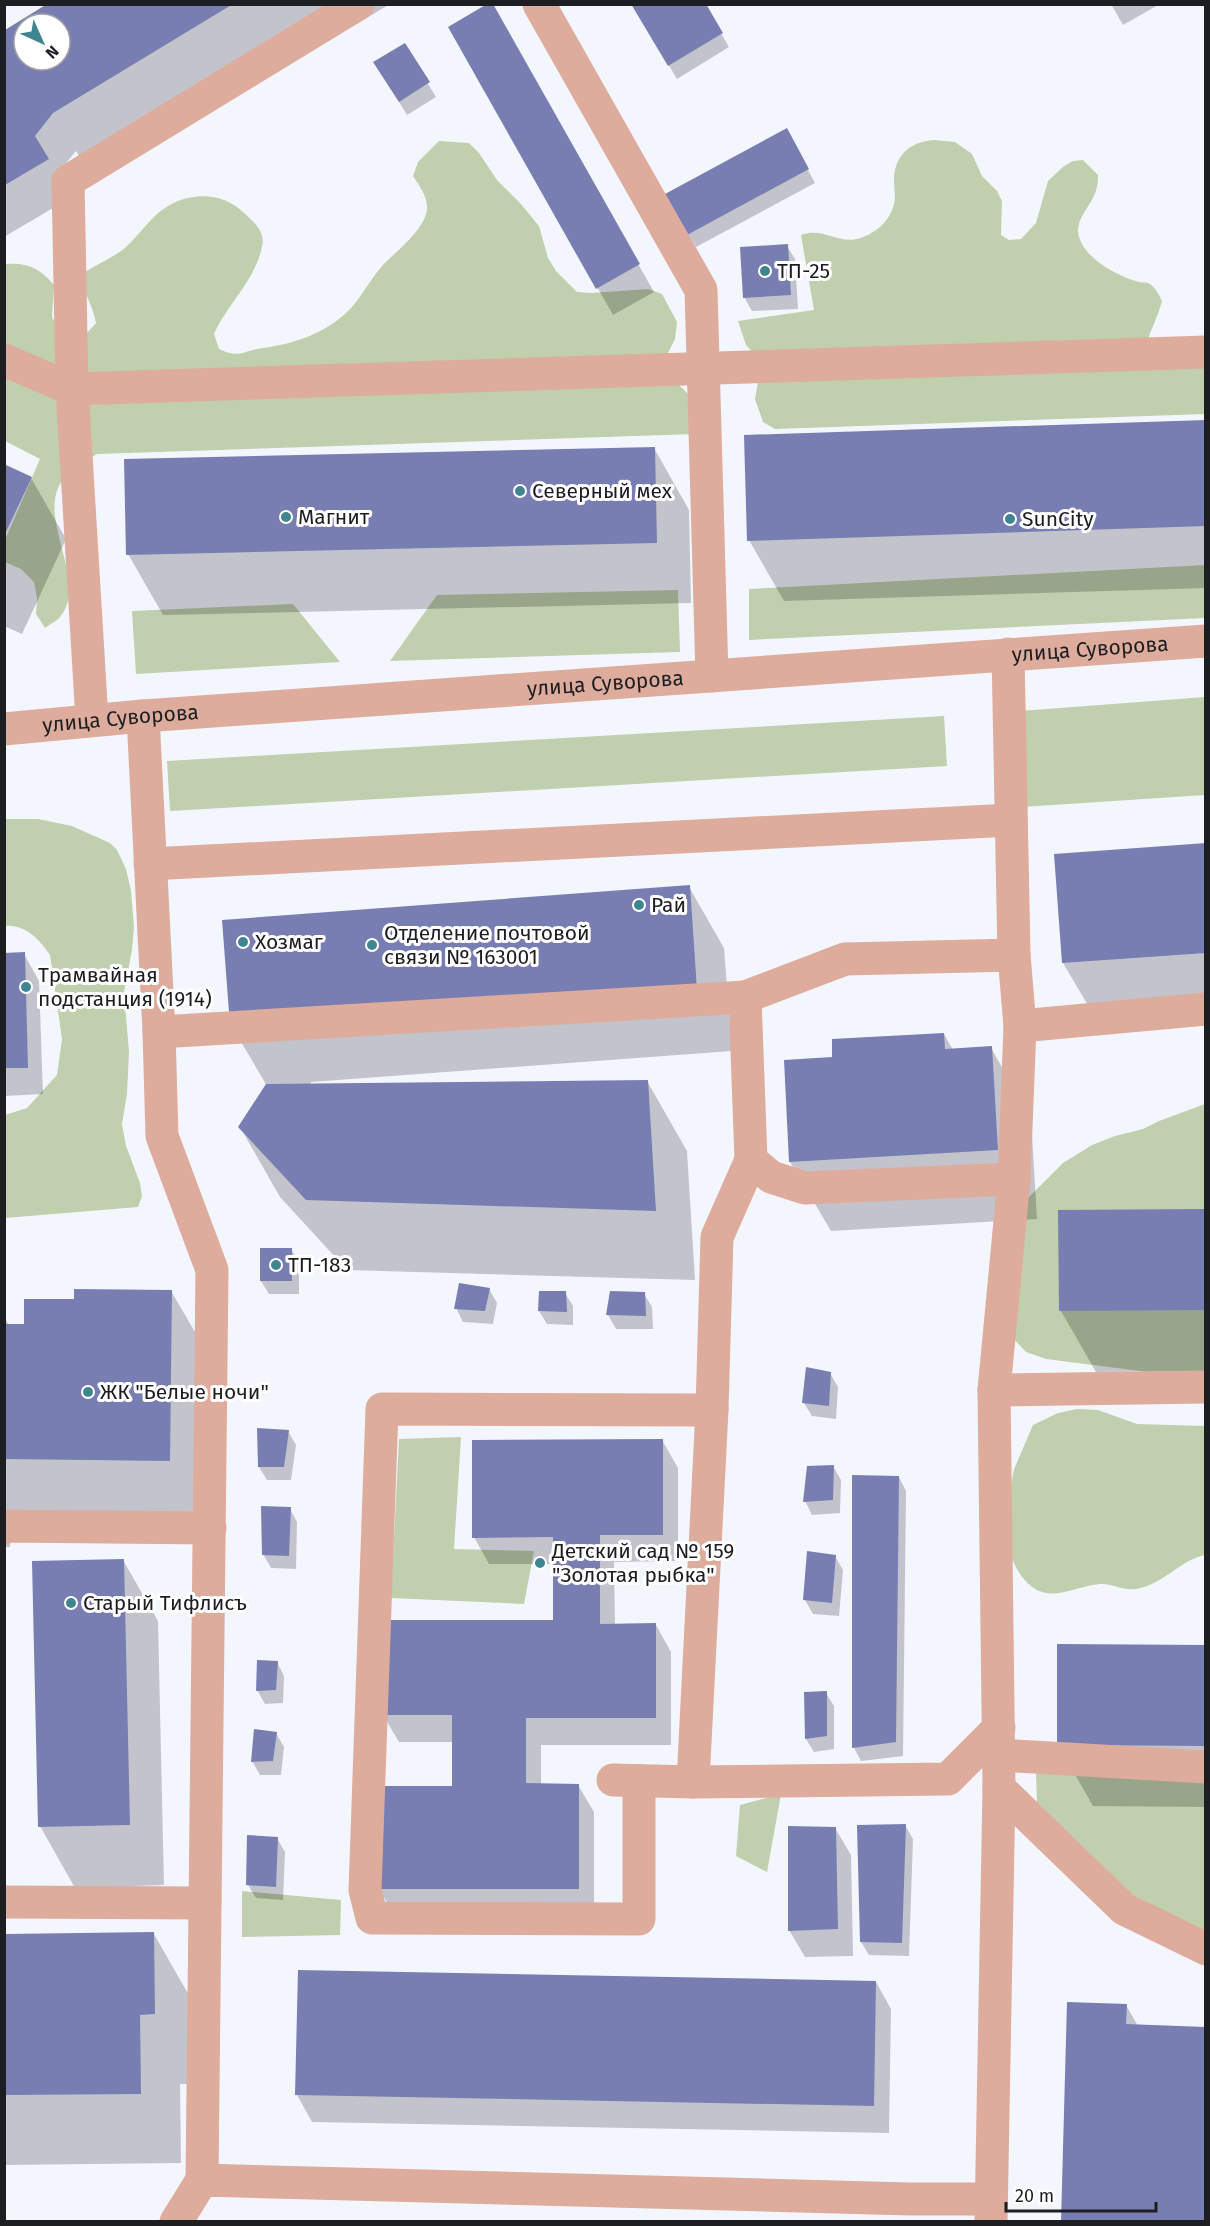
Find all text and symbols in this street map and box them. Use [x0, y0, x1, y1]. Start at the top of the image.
north arrow [12, 12, 72, 72]
text: N [42, 42, 63, 63]
place label: ТП-25 [777, 258, 830, 284]
marker: ТП-25 [758, 264, 772, 278]
place label: Северный мех [532, 478, 673, 504]
marker: Северный мех [513, 484, 527, 498]
place label: Магнит [298, 504, 370, 530]
place label: SunCity [1022, 506, 1094, 532]
marker: Магнит [279, 510, 293, 524]
marker: SunCity [1003, 512, 1017, 526]
street label: улица Суворова [1011, 631, 1169, 668]
street label: улица Суворова [526, 665, 684, 702]
street label: улица Суворова [41, 699, 200, 738]
place label: Рай [651, 892, 686, 918]
marker: Рай [632, 898, 646, 912]
place label: Отделение почтовой связи № 163001 [384, 920, 590, 970]
place label: Хозмаг [255, 929, 323, 955]
marker: Хозмаг [236, 935, 250, 949]
marker: Отделение почтовой связи № 163001 [365, 938, 379, 952]
place label: Трамвайная подстанция (1914) [38, 962, 212, 1012]
marker: Трамвайная подстанция (1914) [19, 980, 33, 994]
place label: ТП-183 [288, 1252, 351, 1278]
marker: ТП-183 [269, 1258, 283, 1272]
place label: ЖК "Белые ночи" [100, 1379, 269, 1405]
marker: ЖК "Белые ночи" [81, 1385, 95, 1399]
place label: Детский сад № 159 "Золотая рыбка" [551, 1538, 734, 1588]
marker: Детский сад № 159 "Золотая рыбка" [533, 1556, 547, 1570]
place label: Старый Тифлисъ [83, 1590, 247, 1616]
marker: Старый Тифлисъ [64, 1596, 78, 1610]
scale bar [1006, 2175, 1156, 2213]
text: 20 m [1015, 2185, 1054, 2207]

